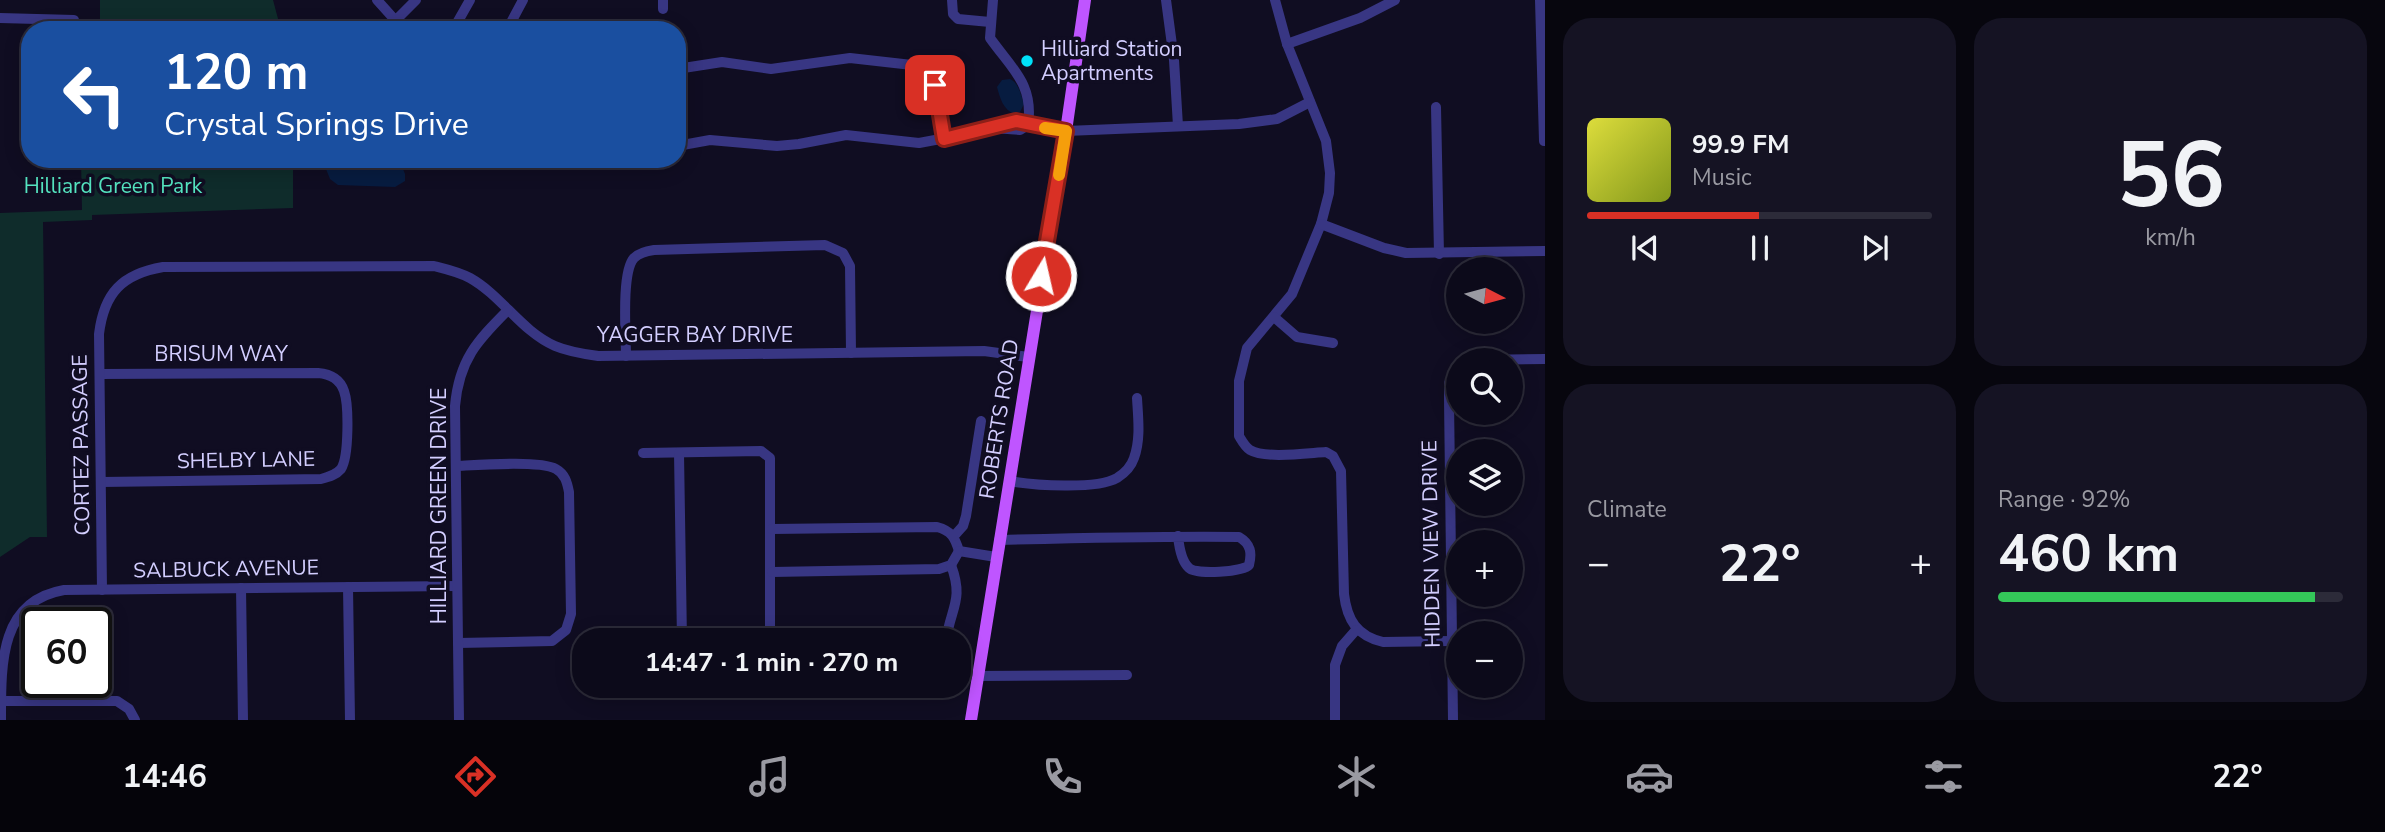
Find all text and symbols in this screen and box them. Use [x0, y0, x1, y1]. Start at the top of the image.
place label: Hilliard Station Apartments [1041, 35, 1183, 87]
text: 120 m [164, 39, 308, 106]
icon: left [49, 49, 140, 140]
marker: Hilliard Station Apartments [1019, 53, 1035, 69]
pin [905, 55, 965, 115]
icon: arrive [916, 66, 954, 104]
text: Crystal Springs Drive [164, 103, 469, 146]
text: 56 [2116, 114, 2225, 238]
text: 99.9 FM [1692, 127, 1789, 162]
text: Music [1692, 162, 1752, 193]
park label: Hilliard Green Park [24, 172, 203, 200]
text: km/h [2145, 222, 2196, 253]
icon: previous [1626, 229, 1664, 267]
icon: pause [1741, 229, 1779, 267]
icon: next [1856, 229, 1894, 267]
position arrow [1004, 239, 1078, 313]
north arrow [1446, 257, 1522, 334]
map controls [1446, 257, 1523, 698]
street label: YAGGER BAY DRIVE [596, 321, 793, 349]
street label: ROBERTS ROAD [973, 337, 1025, 501]
street label: BRISUM WAY [154, 340, 288, 368]
button: search [1446, 348, 1523, 425]
street label: CORTEZ PASSAGE [65, 354, 97, 536]
street label: HILLIARD GREEN DRIVE [425, 388, 453, 624]
button: layers [1446, 439, 1523, 516]
street label: HIDDEN VIEW DRIVE [1415, 440, 1447, 648]
street label: SHELBY LANE [177, 445, 315, 475]
text: Range · 92% [1998, 484, 2130, 515]
text: Climate [1587, 494, 1667, 525]
text: 460 km [1998, 518, 2179, 589]
text: 22° [1718, 528, 1801, 599]
button: + [1446, 530, 1523, 607]
text: − [1587, 538, 1610, 589]
text: + [1909, 538, 1932, 589]
street label: SALBUCK AVENUE [133, 553, 319, 585]
speed limit sign: 60 [21, 607, 112, 698]
button: − [1446, 621, 1523, 698]
text: 14:47 · 1 min · 270 m [645, 645, 898, 680]
icon: directions [451, 752, 500, 801]
icon: music [745, 752, 794, 801]
icon: phone [1038, 752, 1087, 801]
icon: climate [1332, 752, 1381, 801]
icon: car [1625, 752, 1674, 801]
icon: filters [1919, 752, 1968, 801]
text: 14:46 [122, 755, 207, 798]
text: 22° [2212, 755, 2263, 798]

